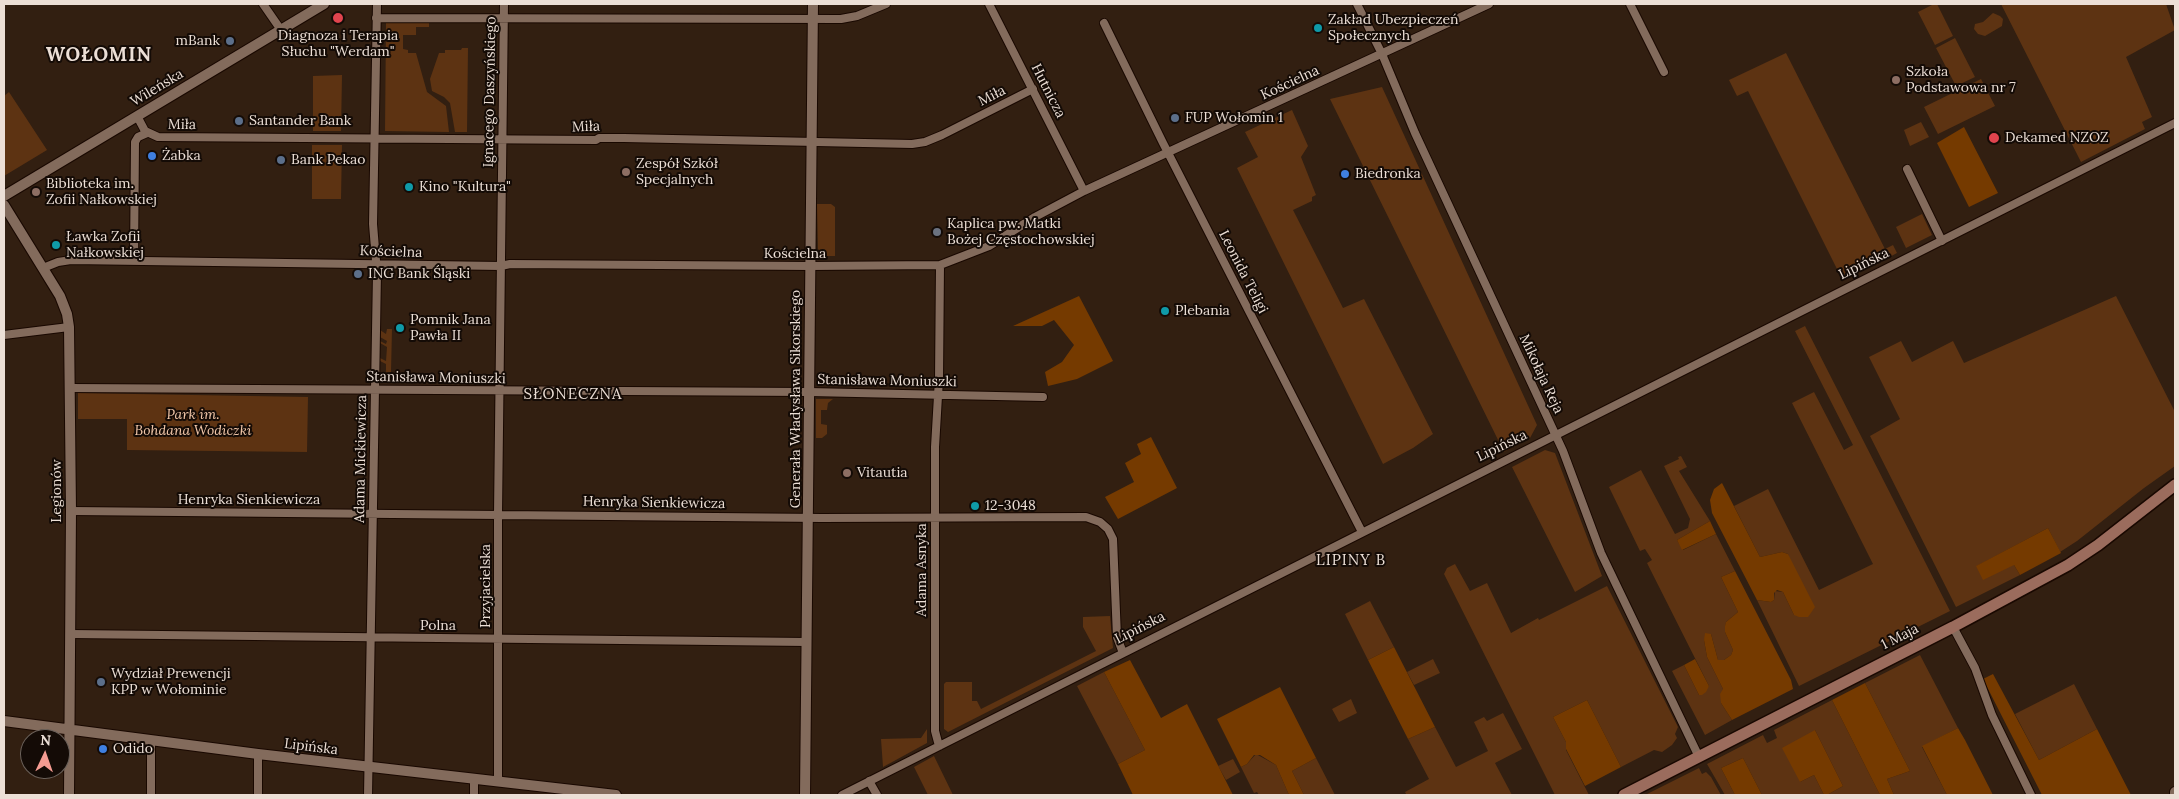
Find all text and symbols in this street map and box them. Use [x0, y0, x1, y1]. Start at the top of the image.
marker: Diagnoza i Terapia Słuchu "Werdam" [331, 11, 345, 25]
place label: Zakład Ubezpieczeń Społecznych [1328, 12, 1459, 44]
street label: Ignacego Daszyńskiego [480, 16, 500, 168]
marker: Zakład Ubezpieczeń Społecznych [1312, 22, 1324, 34]
place label: Diagnoza i Terapia Słuchu "Werdam" [278, 28, 398, 60]
place label: mBank [176, 33, 220, 49]
marker: mBank [224, 35, 236, 47]
district label: WOŁOMIN [45, 45, 153, 67]
street label: Hutnicza [1027, 61, 1069, 121]
street label: Kościelna [1258, 62, 1322, 104]
place label: Szkoła Podstawowa nr 7 [1906, 64, 2016, 96]
street label: Wileńska [127, 66, 187, 110]
marker: Szkoła Podstawowa nr 7 [1890, 74, 1902, 86]
street label: Miła [976, 82, 1008, 110]
place label: FUP Wołomin 1 [1185, 110, 1283, 126]
marker: FUP Wołomin 1 [1169, 112, 1181, 124]
place label: Santander Bank [249, 113, 351, 129]
marker: Santander Bank [233, 115, 245, 127]
street label: Miła [168, 116, 196, 134]
street label: Miła [572, 118, 600, 136]
place label: Dekamed NZOZ [2005, 130, 2109, 146]
marker: Dekamed NZOZ [1987, 131, 2001, 145]
place label: Żabka [162, 148, 201, 164]
marker: Żabka [146, 150, 158, 162]
place label: Bank Pekao [291, 152, 365, 168]
marker: Bank Pekao [275, 154, 287, 166]
place label: Zespół Szkół Specjalnych [636, 156, 718, 188]
marker: Zespół Szkół Specjalnych [620, 166, 632, 178]
place label: Biedronka [1355, 166, 1421, 182]
marker: Biedronka [1339, 168, 1351, 180]
place label: Biblioteka im. Zofii Nałkowskiej [46, 176, 157, 208]
place label: Kino "Kultura" [419, 179, 511, 195]
marker: Kino "Kultura" [403, 181, 415, 193]
marker: Biblioteka im. Zofii Nałkowskiej [30, 186, 42, 198]
place label: Kaplica pw. Matki Bożej Częstochowskiej [947, 216, 1095, 248]
marker: Kaplica pw. Matki Bożej Częstochowskiej [931, 226, 943, 238]
street label: Leonida Teligi [1215, 228, 1271, 316]
place label: Ławka Zofii Nałkowskiej [66, 229, 144, 262]
marker: Ławka Zofii Nałkowskiej [50, 239, 62, 251]
street label: Kościelna [359, 243, 423, 261]
street label: Lipińska [1836, 245, 1892, 283]
street label: Kościelna [764, 246, 826, 262]
place label: ING Bank Śląski [368, 266, 470, 282]
marker: ING Bank Śląski [352, 268, 364, 280]
street label: Generała Władysława Sikorskiego [788, 290, 804, 508]
place label: Plebania [1175, 303, 1230, 319]
marker: Plebania [1159, 305, 1171, 317]
place label: Pomnik Jana Pawła II [410, 312, 491, 344]
marker: Pomnik Jana Pawła II [394, 322, 406, 334]
street label: Mikołaja Reja [1515, 332, 1567, 416]
street label: Stanisława Moniuszki [366, 368, 506, 388]
street label: Stanisława Moniuszki [817, 371, 957, 391]
district label: SŁONECZNA [522, 386, 624, 404]
street label: Adama Mickiewicza [351, 395, 371, 523]
park label: Park im. Bohdana Wodiczki [134, 407, 252, 440]
street label: Lipińska [1474, 427, 1530, 465]
street label: Legionów [49, 459, 65, 523]
place label: Vitautia [857, 465, 908, 481]
marker: Vitautia [841, 467, 853, 479]
street label: Henryka Sienkiewicza [178, 492, 320, 508]
street label: Henryka Sienkiewicza [583, 493, 725, 513]
place label: 12-3048 [985, 498, 1036, 514]
marker: 12-3048 [969, 500, 981, 512]
street label: Adama Asnyka [914, 523, 930, 617]
street label: Przyjacielska [478, 544, 494, 628]
district label: LIPINY B [1315, 552, 1387, 570]
street label: Lipińska [1112, 608, 1168, 648]
street label: Polna [420, 618, 456, 634]
street label: 1 Maja [1878, 620, 1922, 654]
place label: Wydział Prewencji KPP w Wołominie [111, 666, 231, 699]
marker: Wydział Prewencji KPP w Wołominie [95, 676, 107, 688]
north arrow [20, 729, 70, 779]
text: N [40, 731, 52, 749]
street label: Lipińska [283, 735, 339, 759]
place label: Odido [113, 741, 153, 757]
marker: Odido [97, 743, 109, 755]

